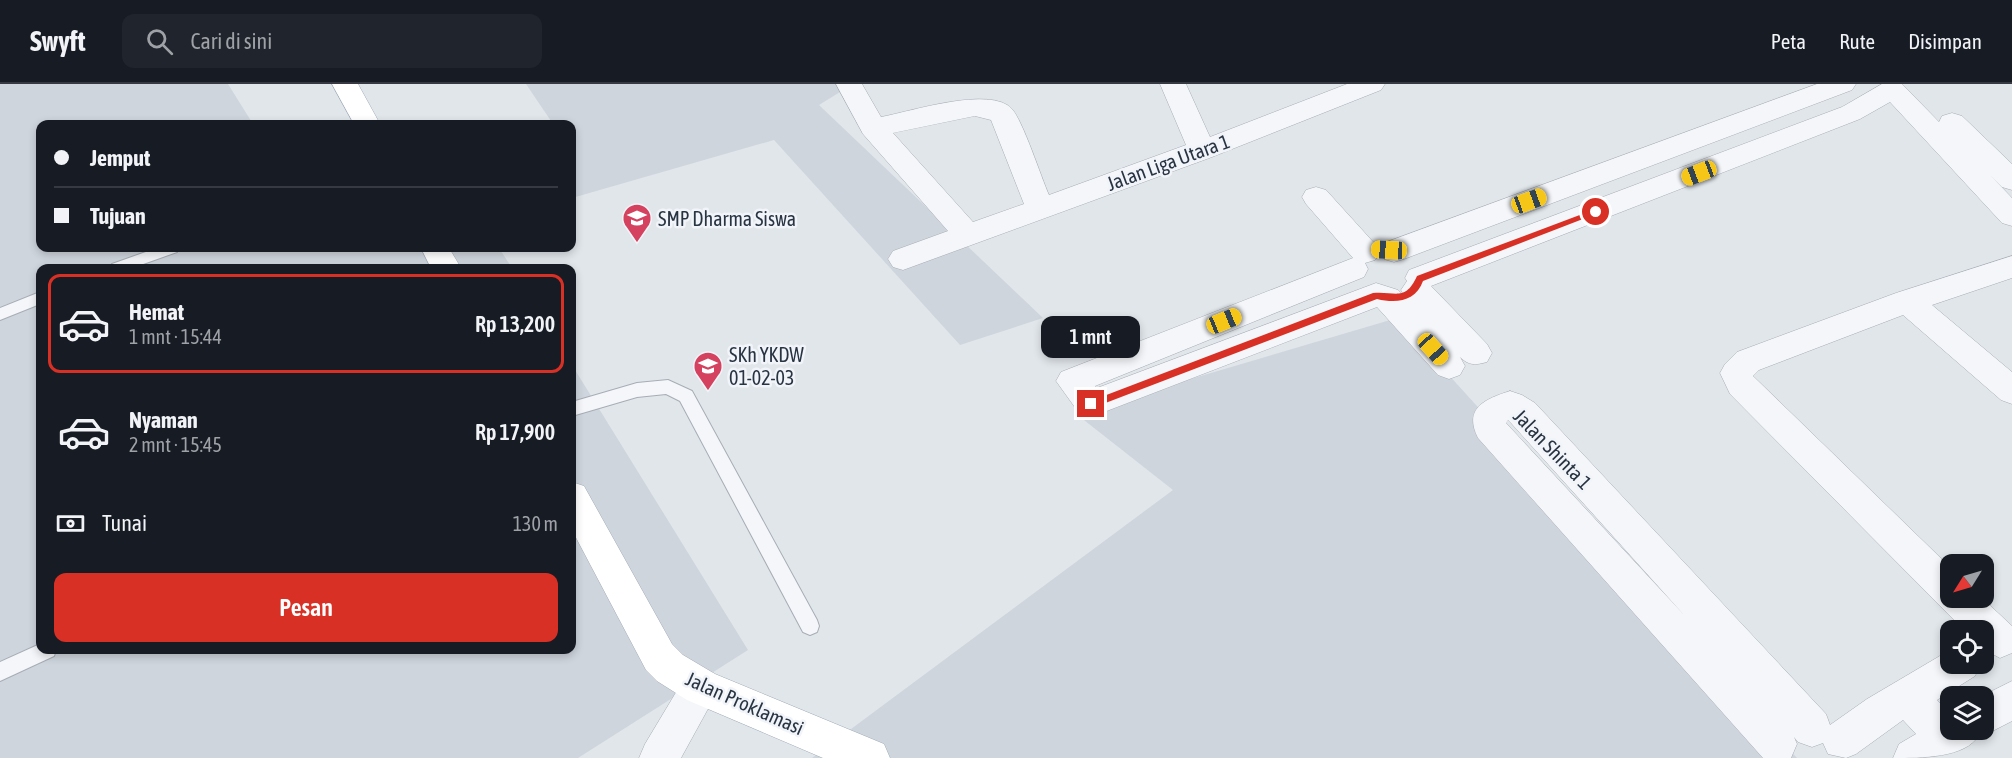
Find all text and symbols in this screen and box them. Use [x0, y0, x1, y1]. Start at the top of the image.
search box [122, 14, 542, 68]
text: Swyft [30, 25, 86, 57]
icon: search [143, 25, 176, 58]
text: Cari di sini [191, 28, 272, 54]
text: Peta [1771, 29, 1806, 53]
text: Rute [1839, 29, 1875, 53]
text: Disimpan [1908, 29, 1982, 53]
street label: Jalan Liga Utara 1 [1103, 129, 1233, 195]
text: Jemput [90, 145, 150, 171]
car [1679, 158, 1719, 188]
car [1509, 186, 1549, 216]
route start [1582, 198, 1609, 225]
school or university icon: SMP Dharma Siswa [621, 202, 653, 244]
text: Tujuan [90, 203, 146, 229]
place label: SMP Dharma Siswa [658, 207, 796, 230]
car [1371, 240, 1407, 260]
icon: car [57, 297, 111, 351]
text: Hemat [129, 299, 184, 325]
car [1204, 306, 1244, 336]
text: Rp 13,200 [475, 311, 555, 337]
callout: 1 mnt [1042, 317, 1140, 359]
text: 1 mnt · 15:44 [129, 325, 222, 348]
text: 1 mnt [1070, 325, 1112, 348]
car [1414, 330, 1452, 368]
place label: SKh YKDW 01-02-03 [729, 343, 804, 389]
school or university icon: SKh YKDW 01-02-03 [692, 350, 724, 392]
route end [1077, 390, 1104, 417]
street label: Jalan Shinta 1 [1509, 404, 1597, 494]
icon: car [57, 405, 111, 459]
text: Nyaman [129, 407, 198, 433]
text: Rp 17,900 [475, 419, 555, 445]
text: 2 mnt · 15:45 [129, 433, 222, 456]
icon: cash [54, 507, 87, 540]
text: Tunai [102, 510, 147, 536]
text: 130 m [513, 512, 558, 535]
north arrow [1940, 554, 1994, 608]
map controls [1940, 554, 1994, 740]
button: Pesan [54, 573, 558, 642]
button: locate [1940, 620, 1994, 674]
street label: Jalan Proklamasi [682, 667, 808, 739]
button: layers [1940, 686, 1994, 740]

